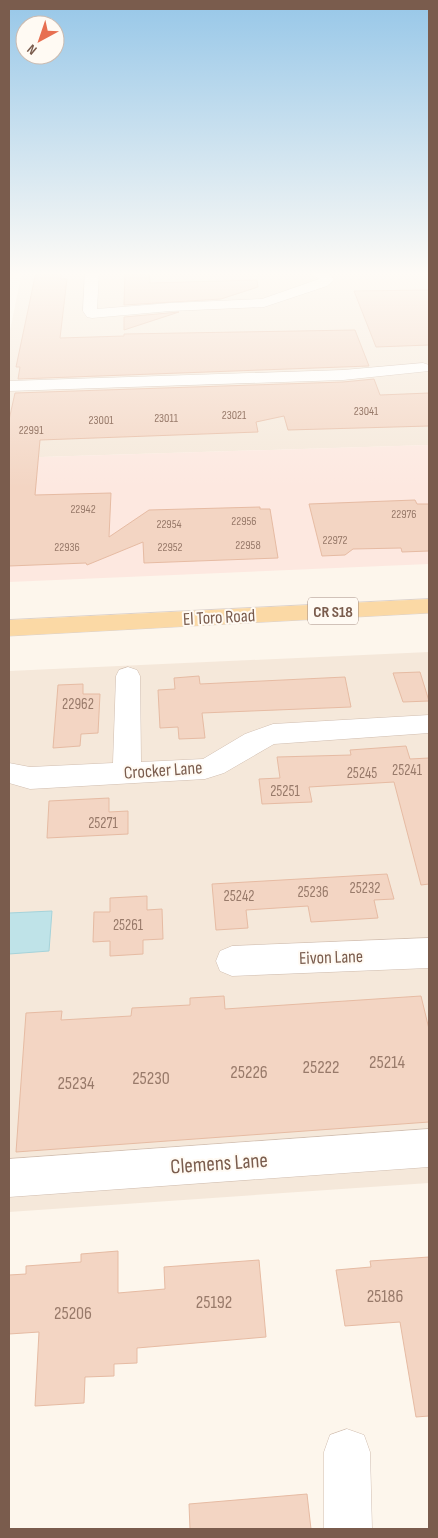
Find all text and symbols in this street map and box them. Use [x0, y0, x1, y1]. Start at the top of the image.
north arrow [15, 15, 65, 65]
text: N [24, 41, 40, 58]
house number: 23041 [354, 404, 379, 419]
house number: 23021 [222, 408, 247, 423]
house number: 23011 [154, 411, 179, 426]
house number: 23001 [89, 413, 114, 428]
house number: 22991 [19, 423, 44, 438]
house number: 22942 [70, 502, 96, 517]
house number: 22976 [391, 507, 417, 522]
house number: 22956 [231, 514, 257, 529]
house number: 22954 [156, 517, 182, 532]
house number: 22972 [323, 533, 348, 548]
house number: 22958 [235, 538, 261, 553]
house number: 22936 [54, 540, 80, 555]
house number: 22952 [158, 540, 183, 555]
road number: CR S18 [308, 598, 358, 624]
street label: El Toro Road [182, 605, 256, 630]
house number: 22962 [62, 695, 94, 714]
street label: Crocker Lane [123, 757, 203, 784]
house number: 25241 [392, 761, 423, 780]
house number: 25245 [347, 764, 377, 783]
house number: 25251 [270, 782, 301, 801]
house number: 25271 [88, 814, 119, 833]
house number: 25232 [350, 879, 380, 898]
house number: 25236 [297, 883, 329, 902]
house number: 25242 [224, 887, 254, 906]
house number: 25261 [113, 916, 144, 935]
street label: Eivon Lane [299, 946, 363, 969]
house number: 25214 [369, 1052, 405, 1073]
house number: 25222 [303, 1057, 339, 1078]
house number: 25226 [230, 1062, 268, 1083]
house number: 25230 [132, 1068, 170, 1089]
house number: 25234 [57, 1073, 95, 1094]
street label: Clemens Lane [169, 1148, 269, 1179]
house number: 25186 [367, 1286, 403, 1307]
house number: 25192 [196, 1292, 232, 1313]
house number: 25206 [54, 1303, 92, 1324]

